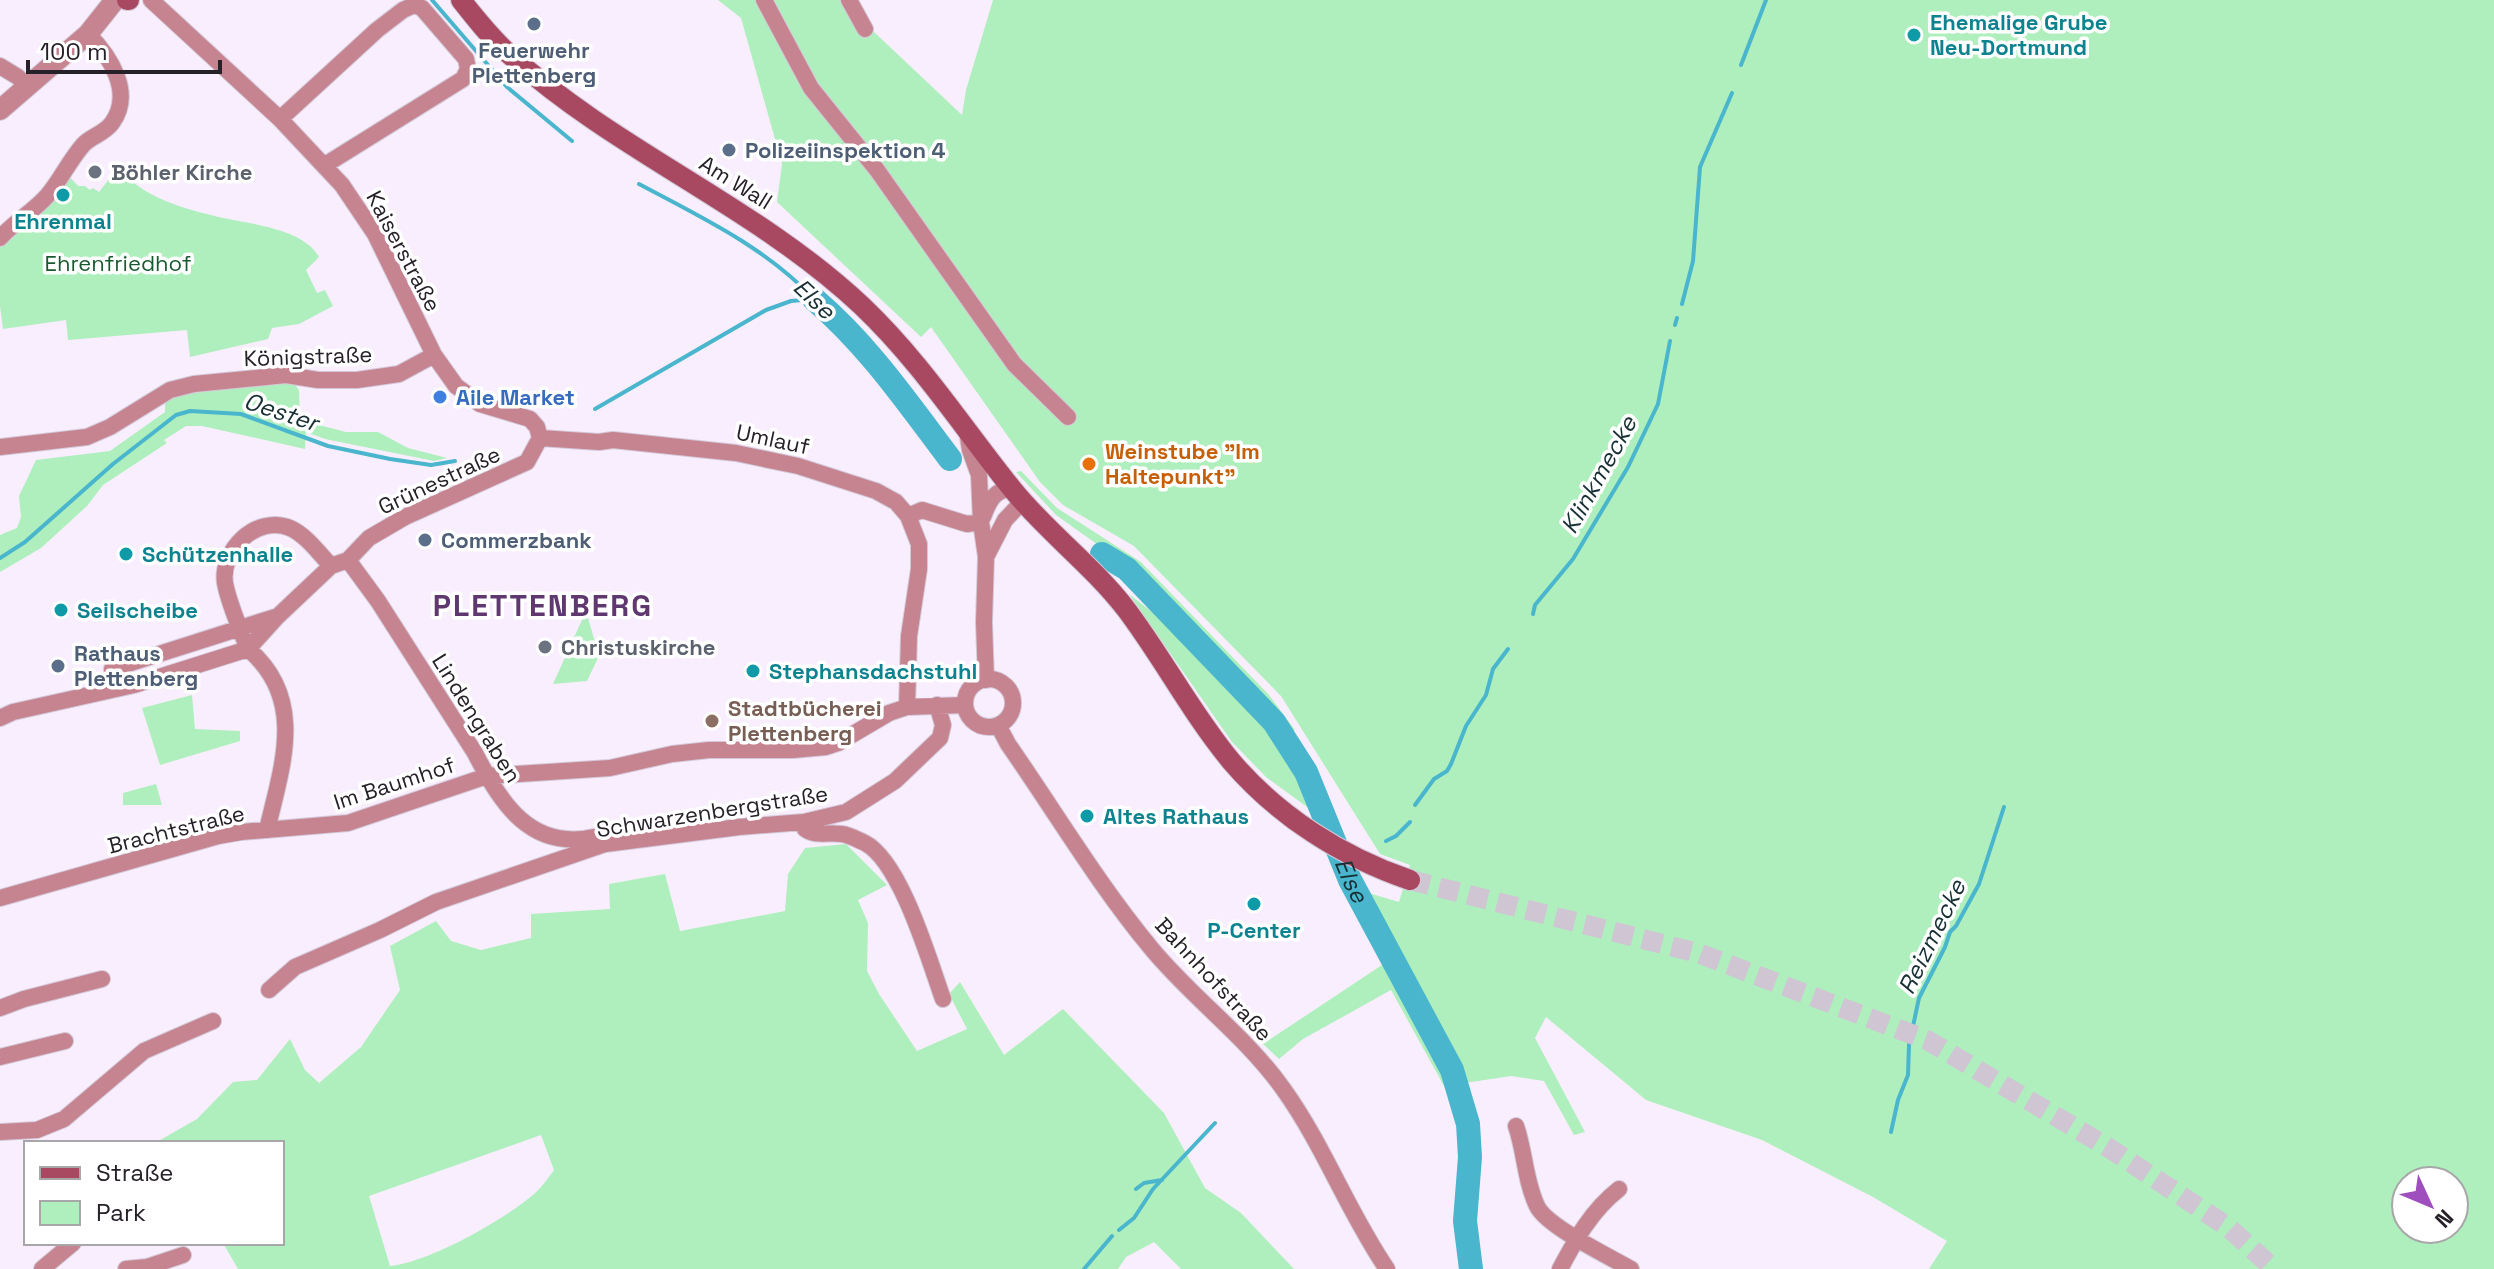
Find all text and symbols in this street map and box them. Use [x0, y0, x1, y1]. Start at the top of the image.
place label: Ehemalige Grube Neu-Dortmund [1930, 8, 2108, 61]
marker: Feuerwehr Plettenberg [525, 15, 543, 33]
scale bar [28, 24, 220, 74]
marker: Ehemalige Grube Neu-Dortmund [1905, 26, 1923, 44]
text: 100 m [40, 36, 108, 67]
place label: Feuerwehr Plettenberg [472, 36, 596, 89]
place label: Polizeiinspektion 4 [745, 136, 946, 164]
marker: Polizeiinspektion 4 [720, 141, 738, 159]
street label: Am Wall [694, 149, 778, 215]
place label: Böhler Kirche [111, 158, 253, 186]
marker: Böhler Kirche [86, 163, 104, 181]
marker: Ehrenmal [54, 186, 72, 204]
street label: Kaiserstraße [360, 186, 448, 316]
place label: Ehrenmal [14, 207, 112, 235]
park label: Ehrenfriedhof [45, 249, 192, 277]
water label: Else [787, 272, 842, 326]
street label: Königstraße [243, 340, 373, 372]
place label: Aile Market [456, 383, 575, 411]
water label: Oester [240, 385, 325, 439]
marker: Aile Market [431, 388, 449, 406]
water label: Klinkmecke [1554, 410, 1644, 539]
street label: Umlauf [734, 418, 813, 460]
place label: Weinstube "Im Haltepunkt" [1105, 437, 1260, 490]
street label: Grünestraße [373, 439, 505, 521]
marker: Weinstube "Im Haltepunkt" [1080, 455, 1098, 473]
place label: Commerzbank [441, 526, 592, 554]
marker: Commerzbank [416, 531, 434, 549]
place label: Schützenhalle [142, 540, 293, 568]
marker: Schützenhalle [117, 545, 135, 563]
district label: PLETTENBERG [433, 586, 653, 625]
place label: Seilscheibe [77, 596, 198, 624]
marker: Seilscheibe [52, 601, 70, 619]
place label: Christuskirche [561, 633, 715, 661]
marker: Christuskirche [536, 638, 554, 656]
place label: Rathaus Plettenberg [74, 639, 198, 692]
street label: Lindengraben [426, 648, 528, 788]
marker: Rathaus Plettenberg [49, 657, 67, 675]
place label: Stephansdachstuhl [769, 657, 977, 685]
marker: Stephansdachstuhl [744, 662, 762, 680]
place label: Stadtbücherei Plettenberg [728, 694, 882, 747]
marker: Stadtbücherei Plettenberg [703, 712, 721, 730]
street label: Im Baumhof [330, 750, 458, 816]
street label: Schwarzenbergstraße [594, 779, 830, 843]
street label: Brachtstraße [105, 798, 247, 860]
place label: Altes Rathaus [1103, 802, 1249, 830]
marker: Altes Rathaus [1078, 807, 1096, 825]
water label: Else [1328, 853, 1376, 909]
water label: Reizmecke [1891, 874, 1973, 999]
marker: P-Center [1245, 895, 1263, 913]
street label: Bahnhofstraße [1149, 911, 1279, 1047]
place label: P-Center [1207, 916, 1301, 944]
legend [24, 1141, 284, 1245]
text: Straße [96, 1157, 173, 1188]
north arrow [2390, 1165, 2470, 1245]
text: Park [96, 1197, 146, 1228]
text: N [2429, 1204, 2460, 1234]

